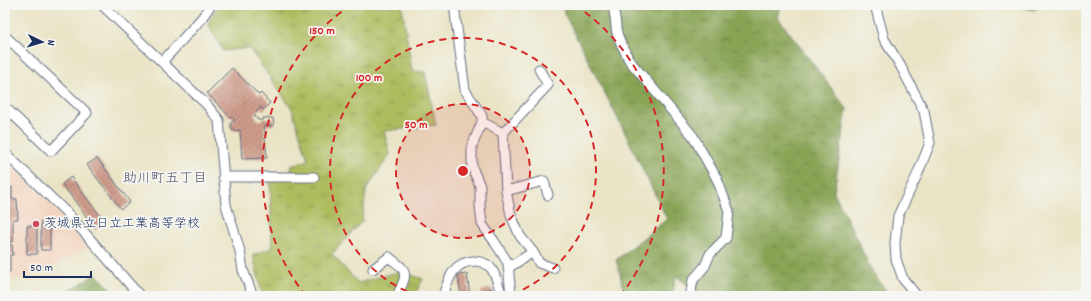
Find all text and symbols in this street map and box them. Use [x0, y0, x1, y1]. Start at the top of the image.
north arrow [22, 22, 62, 62]
text: 150 m [309, 23, 335, 40]
text: N [42, 39, 58, 47]
text: 100 m [356, 70, 382, 87]
text: 50 m [404, 117, 428, 134]
centre of rings [456, 164, 470, 178]
district label: 助川町五丁目 [123, 169, 207, 189]
place label: 茨城県立日立工業高等学校 [44, 215, 200, 234]
marker: 茨城県立日立工業高等学校 [31, 219, 41, 229]
scale bar [24, 253, 91, 279]
text: 50 m [30, 260, 53, 277]

